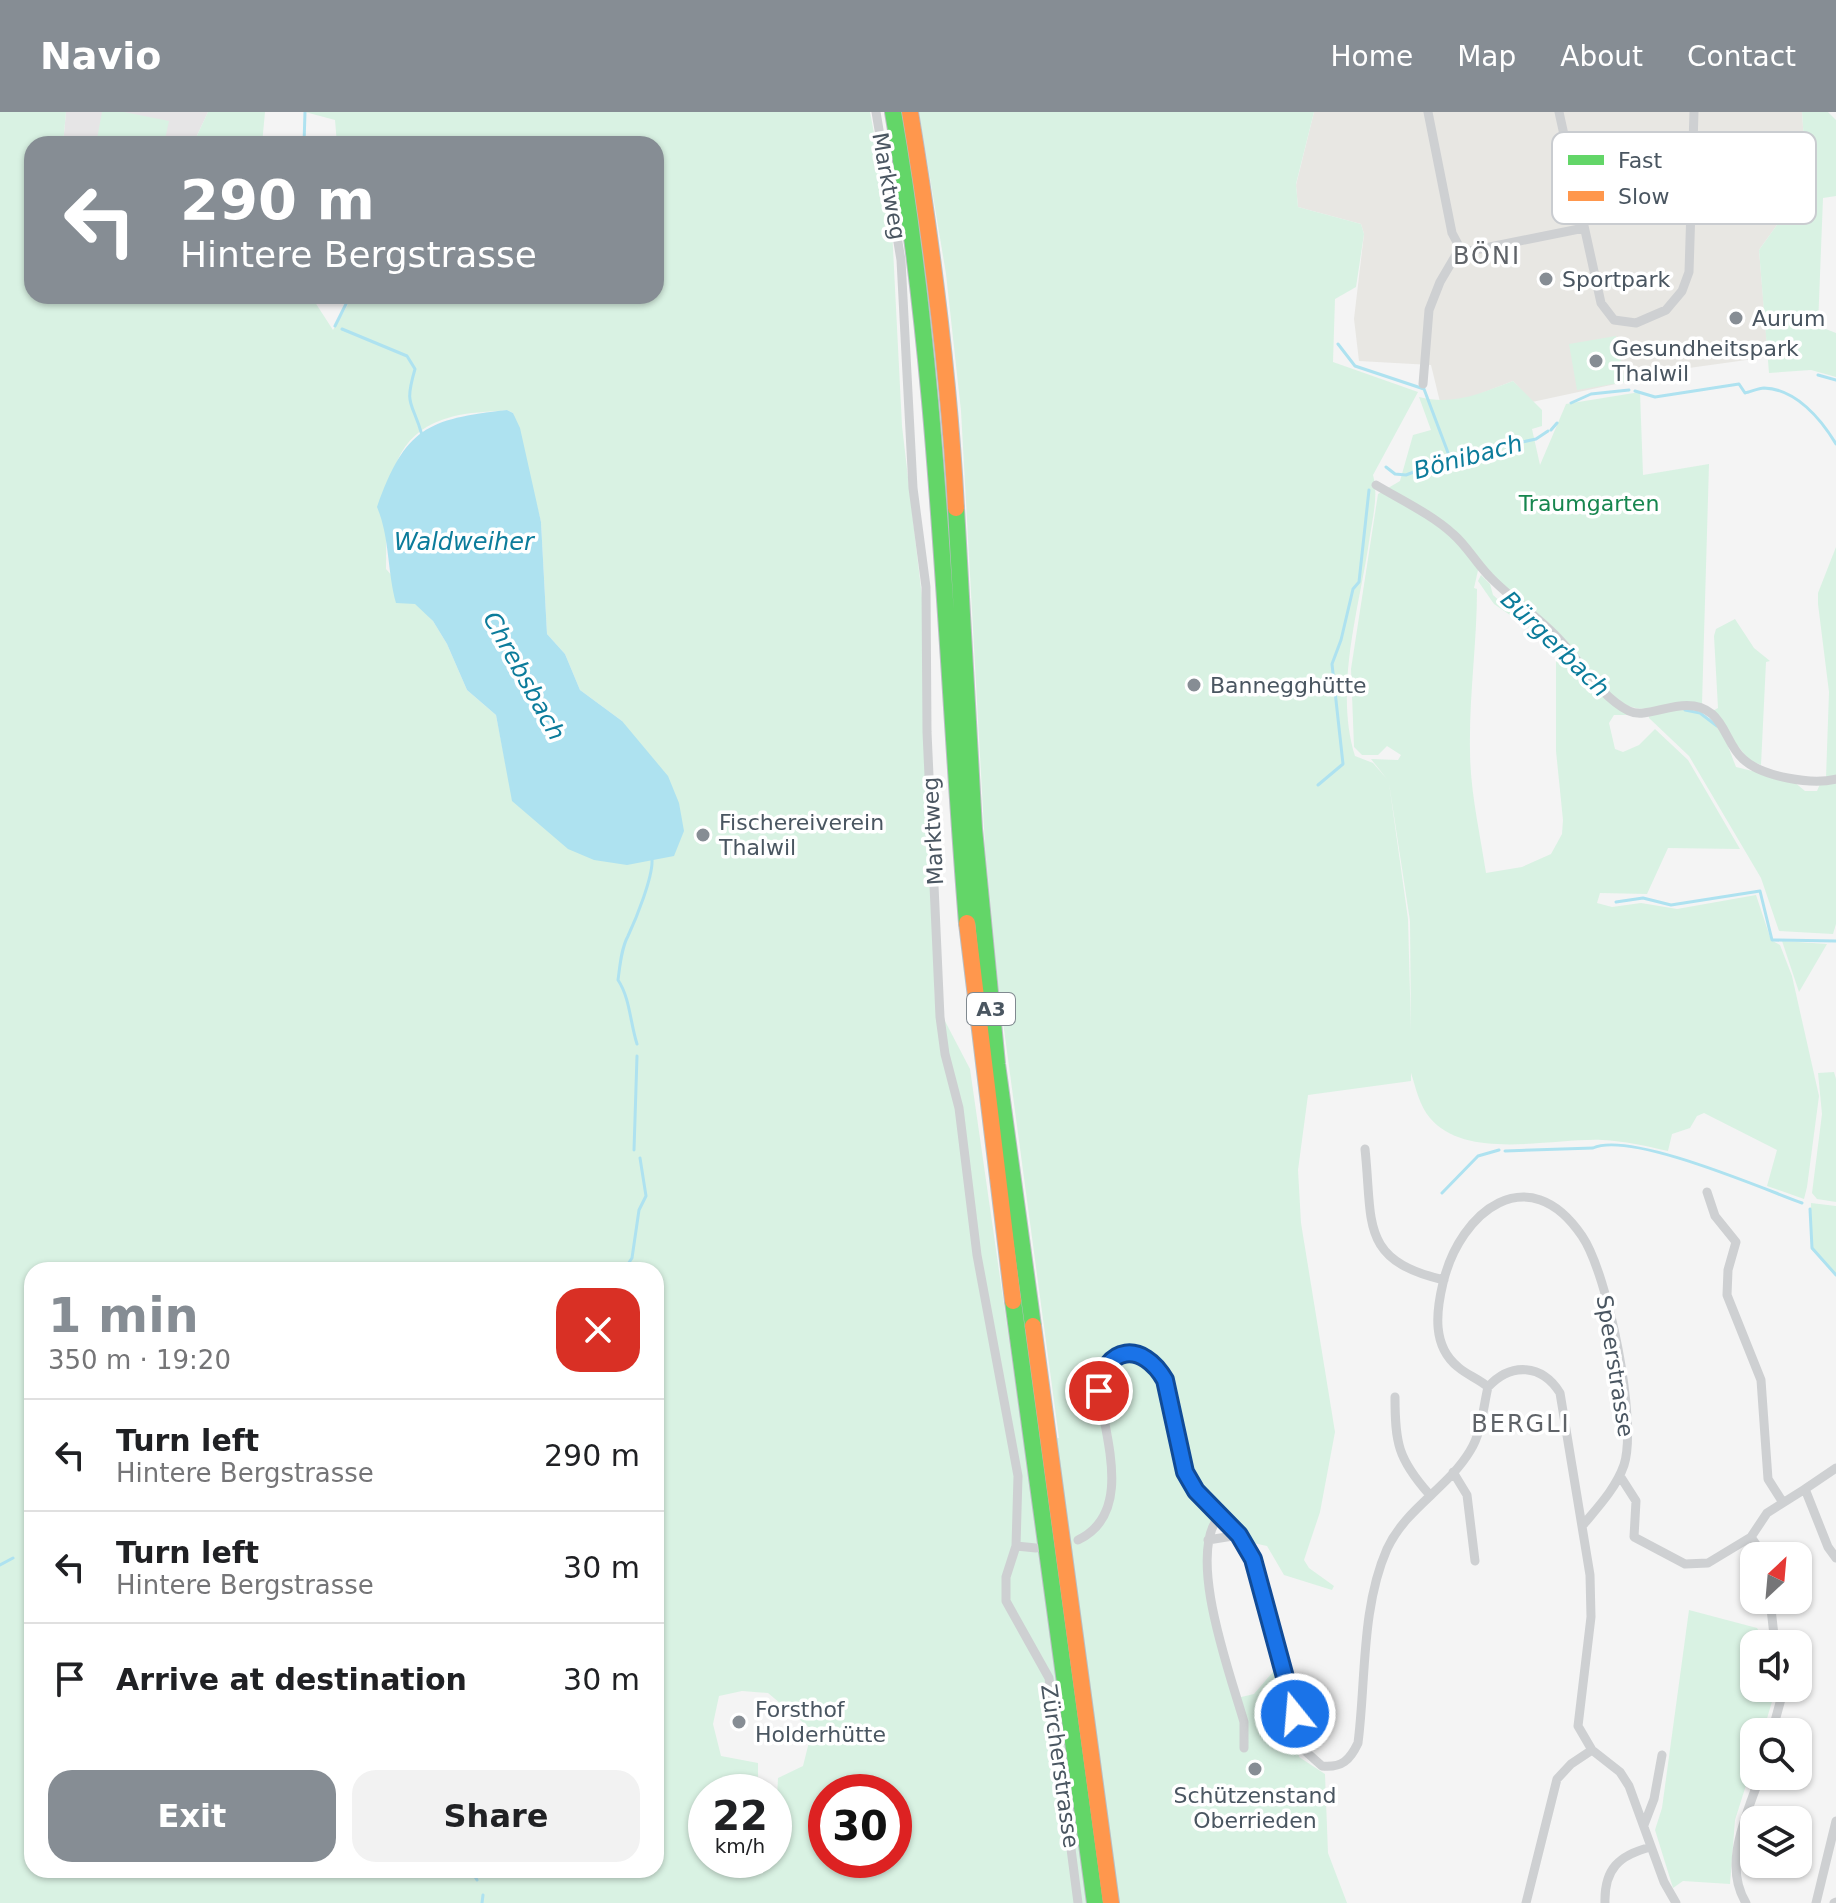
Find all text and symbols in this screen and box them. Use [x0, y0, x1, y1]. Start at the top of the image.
text: Navio [40, 34, 161, 78]
text: Home [1330, 40, 1413, 73]
text: Map [1457, 40, 1516, 73]
text: About [1560, 40, 1643, 73]
text: Contact [1687, 40, 1796, 73]
street label: Marktweg [867, 130, 911, 242]
legend [1552, 132, 1816, 224]
text: Fast [1618, 148, 1663, 173]
text: 290 m [180, 167, 375, 232]
icon: left [48, 168, 152, 272]
text: Slow [1618, 184, 1670, 209]
text: Hintere Bergstrasse [180, 234, 537, 275]
district label: BÖNI [1453, 241, 1521, 270]
place label: Sportpark [1562, 267, 1671, 292]
marker: Sportpark [1537, 270, 1555, 288]
place label: Aurum [1752, 306, 1825, 331]
marker: Aurum [1727, 309, 1745, 327]
place label: Gesundheitspark Thalwil [1611, 336, 1799, 386]
marker: Gesundheitspark Thalwil [1587, 352, 1605, 370]
water label: Bönibach [1411, 429, 1525, 485]
park label: Traumgarten [1518, 491, 1659, 516]
water label: Waldweiher [394, 528, 536, 556]
water label: Bürgerbach [1495, 585, 1615, 703]
water label: Chrebsbach [477, 607, 571, 745]
place label: Bannegghütte [1210, 673, 1367, 698]
marker: Bannegghütte [1185, 676, 1203, 694]
street label: Marktweg [918, 776, 948, 886]
place label: Fischereiverein Thalwil [718, 810, 884, 860]
marker: Fischereiverein Thalwil [694, 826, 712, 844]
road number: A3 [967, 993, 1015, 1025]
text: 1 min [48, 1287, 199, 1343]
button: close [556, 1288, 640, 1372]
street label: Speerstrasse [1591, 1293, 1639, 1439]
text: 350 m · 19:20 [48, 1345, 231, 1375]
pin [1065, 1357, 1133, 1425]
icon: arrive [1077, 1369, 1121, 1413]
district label: BERGLI [1471, 1410, 1571, 1438]
text: Turn left [116, 1423, 259, 1458]
icon: left [48, 1433, 92, 1477]
text: 290 m [544, 1438, 640, 1473]
text: Hintere Bergstrasse [116, 1458, 374, 1488]
text: Turn left [116, 1535, 259, 1570]
north arrow [1740, 1542, 1812, 1614]
map controls [1740, 1542, 1812, 1878]
icon: left [48, 1545, 92, 1589]
text: 30 m [563, 1550, 640, 1585]
text: Hintere Bergstrasse [116, 1570, 374, 1600]
button: sound [1740, 1630, 1812, 1702]
icon: arrive [48, 1657, 92, 1701]
text: Arrive at destination [116, 1662, 467, 1697]
text: 30 m [563, 1662, 640, 1697]
position arrow [1253, 1672, 1337, 1756]
street label: Zürcherstrasse [1036, 1682, 1084, 1850]
place label: Forsthof Holderhütte [755, 1697, 886, 1747]
marker: Forsthof Holderhütte [730, 1713, 748, 1731]
button: search [1740, 1718, 1812, 1790]
marker: Schützenstand Oberrieden [1246, 1760, 1264, 1778]
button: Exit [48, 1770, 336, 1862]
button: Share [352, 1770, 640, 1862]
speed limit sign: 30 [808, 1774, 912, 1878]
place label: Schützenstand Oberrieden [1173, 1783, 1337, 1833]
text: 22 [712, 1793, 768, 1839]
button: layers [1740, 1806, 1812, 1878]
text: km/h [715, 1834, 765, 1858]

